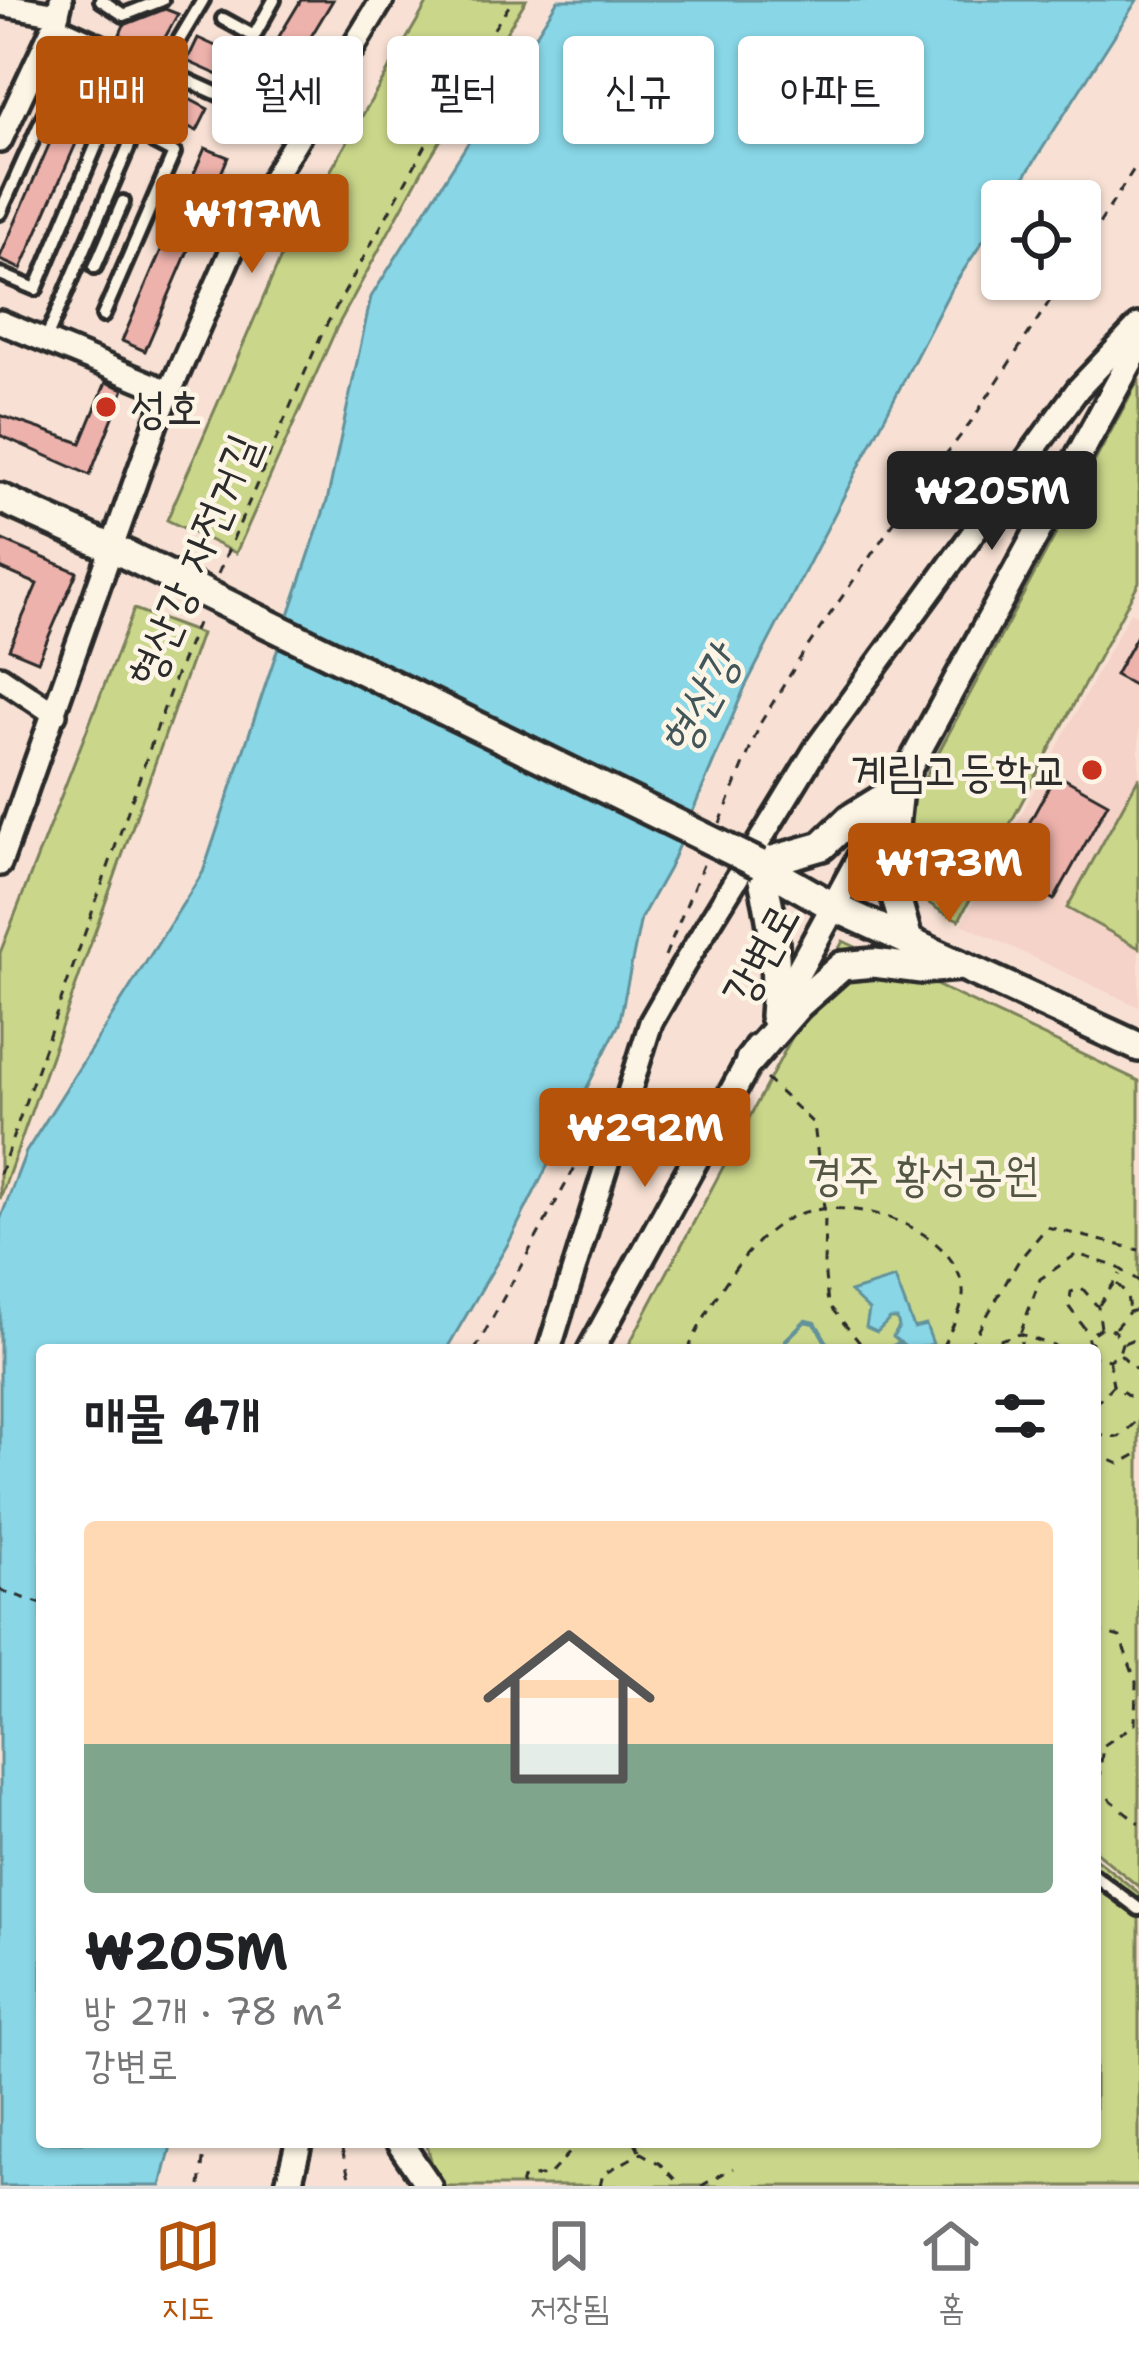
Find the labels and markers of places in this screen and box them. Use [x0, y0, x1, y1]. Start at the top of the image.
pin: ₩117M [168, 174, 336, 276]
place label: 성호 [130, 377, 202, 437]
marker: 성호 [93, 394, 119, 420]
pin: ₩205M [908, 451, 1076, 553]
place label: 계림고등학교 [851, 740, 1068, 800]
marker: 계림고등학교 [1079, 757, 1105, 783]
pin: ₩173M [865, 823, 1033, 925]
pin: ₩292M [561, 1088, 729, 1190]

